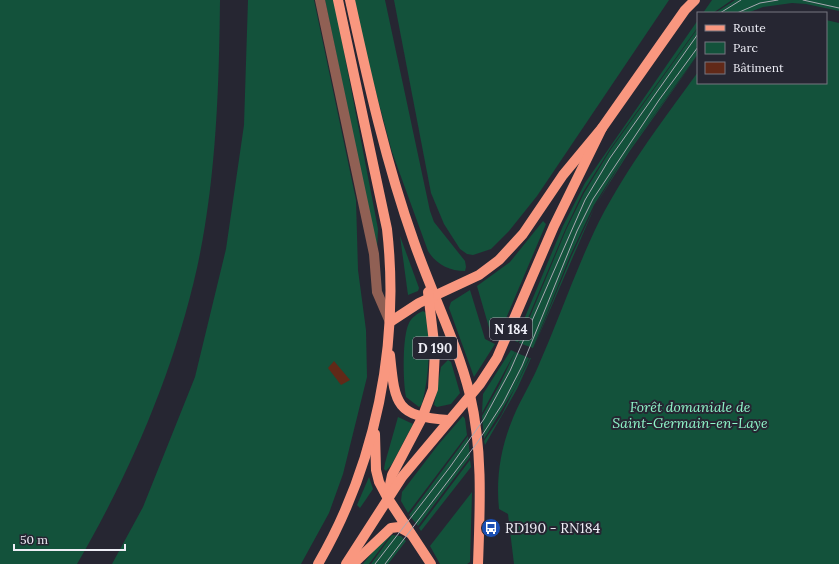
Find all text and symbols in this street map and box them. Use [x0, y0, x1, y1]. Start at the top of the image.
legend [697, 12, 827, 84]
text: Route [733, 20, 766, 35]
text: Parc [733, 40, 758, 55]
text: Bâtiment [733, 60, 784, 75]
road number: N 184 [490, 318, 532, 340]
road number: D 190 [413, 337, 457, 359]
park label: Forêt domaniale de Saint-Germain-en-Laye [612, 398, 768, 432]
bus stop icon: RD190 - RN184 [480, 517, 502, 539]
place label: RD190 - RN184 [505, 519, 601, 537]
scale bar [14, 526, 125, 552]
text: 50 m [20, 532, 48, 547]

